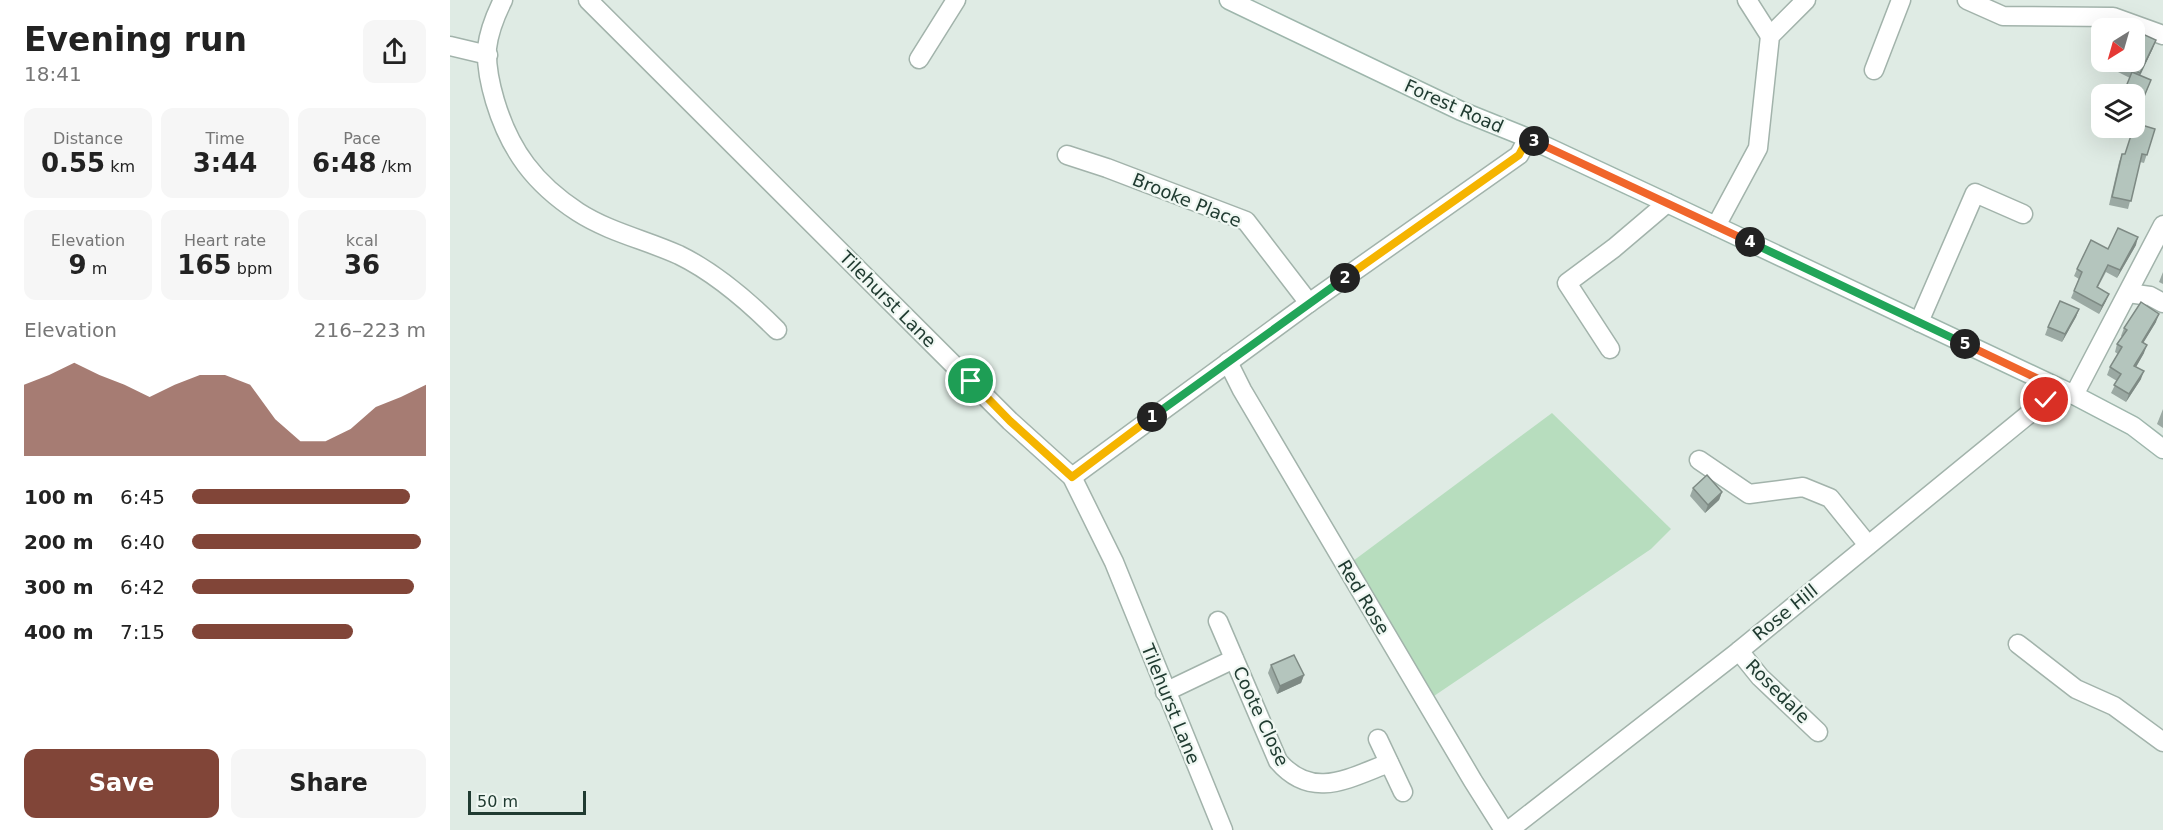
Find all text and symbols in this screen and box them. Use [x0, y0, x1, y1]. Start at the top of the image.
north arrow [2091, 18, 2145, 72]
map controls [2091, 18, 2145, 138]
text: Evening run [24, 20, 247, 59]
button: share [363, 20, 426, 83]
text: 18:41 [24, 62, 82, 86]
street label: Forest Road [1401, 75, 1507, 137]
button: layers [2091, 84, 2145, 138]
pin: 3 [1519, 126, 1549, 156]
text: Distance [53, 129, 123, 148]
text: Time [205, 129, 245, 148]
text: Pace [343, 129, 381, 148]
text: 3 [1528, 131, 1540, 150]
text: 0.55 [41, 148, 105, 178]
text: 3:44 [193, 148, 257, 178]
text: 6:48 [312, 148, 377, 178]
text: km [105, 157, 135, 176]
text: /km [377, 157, 412, 176]
street label: Brooke Place [1129, 169, 1245, 231]
pin: 4 [1735, 227, 1765, 257]
text: Elevation [51, 231, 125, 250]
text: Heart rate [184, 231, 266, 250]
text: kcal [346, 231, 378, 250]
text: 4 [1744, 232, 1756, 251]
street label: Tilehurst Lane [835, 246, 940, 351]
text: 9 [69, 250, 87, 280]
text: 165 [177, 250, 232, 280]
text: 36 [344, 250, 380, 280]
text: m [87, 259, 107, 278]
text: bpm [232, 259, 273, 278]
pin: 2 [1330, 263, 1360, 293]
text: 2 [1339, 268, 1351, 287]
text: Elevation [24, 318, 117, 342]
text: 216–223 m [314, 318, 426, 342]
pin: 5 [1950, 329, 1980, 359]
text: 5 [1959, 334, 1971, 353]
pin [945, 355, 996, 406]
icon: arrive [954, 364, 987, 397]
pin [2020, 374, 2071, 425]
icon: check [2029, 383, 2062, 416]
pin: 1 [1137, 402, 1167, 432]
text: 1 [1146, 407, 1158, 426]
text: 100 m [24, 485, 94, 509]
text: 6:45 [120, 485, 165, 509]
text: 200 m [24, 530, 94, 554]
text: 6:40 [120, 530, 165, 554]
street label: Red Rose [1334, 556, 1394, 638]
text: 300 m [24, 575, 94, 599]
text: 6:42 [120, 575, 165, 599]
street label: Rose Hill [1748, 579, 1822, 645]
text: 400 m [24, 620, 94, 644]
text: 7:15 [120, 620, 165, 644]
street label: Tilehurst Lane [1137, 640, 1205, 767]
street label: Rosedale [1742, 655, 1814, 727]
street label: Coote Close [1229, 663, 1293, 769]
button: Save [24, 749, 219, 818]
button: Share [231, 749, 426, 818]
scale bar [468, 788, 586, 816]
text: 50 m [477, 792, 518, 811]

